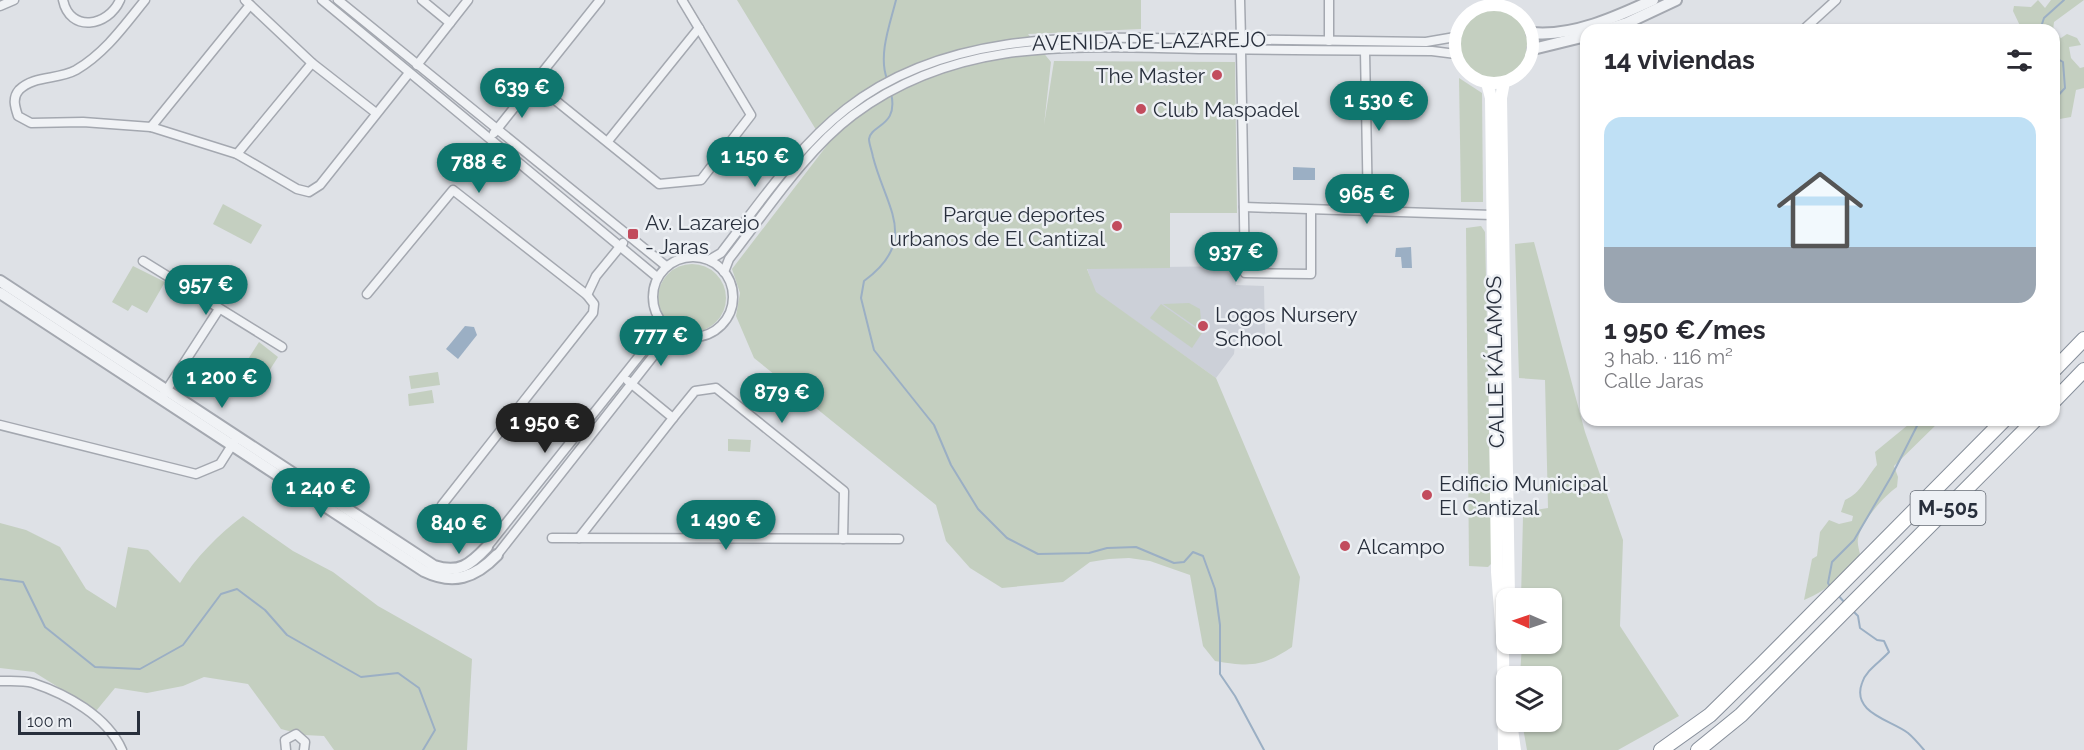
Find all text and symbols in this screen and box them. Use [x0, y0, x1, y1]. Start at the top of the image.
street label: AVENIDA DE LAZAREJO [1032, 26, 1266, 56]
icon: filters [2003, 44, 2036, 77]
text: 14 viviendas [1604, 45, 1755, 75]
place label: The Master [1096, 63, 1206, 88]
pin: 639 € [480, 68, 564, 119]
marker: The Master [1210, 68, 1224, 82]
text: 639 € [494, 75, 550, 99]
pin: 1 530 € [1324, 81, 1434, 132]
text: 1 530 € [1344, 88, 1414, 112]
place label: Club Maspadel [1153, 97, 1300, 122]
marker: Club Maspadel [1134, 102, 1148, 116]
pin: 1 150 € [700, 137, 810, 188]
pin: 788 € [437, 143, 521, 194]
text: 1 150 € [721, 144, 789, 168]
text: 788 € [451, 150, 507, 174]
icon: home [1766, 156, 1874, 264]
pin: 965 € [1325, 174, 1409, 225]
text: 965 € [1339, 181, 1395, 205]
place label: Parque deportes urbanos de El Cantizal [889, 202, 1105, 251]
place label: Av. Lazarejo - Jaras [645, 210, 760, 259]
marker: Parque deportes urbanos de El Cantizal [1110, 219, 1124, 233]
marker: Av. Lazarejo - Jaras [626, 227, 640, 241]
pin: 937 € [1194, 232, 1278, 283]
text: 937 € [1209, 239, 1263, 263]
pin: 957 € [164, 265, 248, 316]
text: 957 € [179, 272, 233, 296]
street label: CALLE KÁLAMOS [1481, 276, 1509, 448]
place label: Logos Nursery School [1215, 302, 1358, 351]
text: 1 950 €/mes [1604, 315, 1766, 345]
pin: 777 € [619, 316, 703, 367]
marker: Logos Nursery School [1196, 319, 1210, 333]
text: 777 € [634, 323, 688, 347]
text: 3 hab. · 116 m² [1604, 345, 1733, 369]
pin: 1 200 € [167, 358, 277, 409]
text: 1 200 € [186, 365, 258, 389]
text: Calle Jaras [1604, 369, 1704, 393]
pin: 879 € [740, 373, 824, 424]
text: 879 € [754, 380, 810, 404]
pin: 1 950 € [490, 403, 600, 454]
text: 1 950 € [510, 410, 580, 434]
pin: 1 240 € [266, 468, 376, 519]
place label: Edificio Municipal El Cantizal [1439, 471, 1608, 520]
text: 1 240 € [286, 475, 356, 499]
marker: Edificio Municipal El Cantizal [1420, 488, 1434, 502]
road number: M-505 [1910, 491, 1986, 525]
pin: 1 490 € [671, 500, 781, 551]
pin: 840 € [417, 504, 501, 555]
text: 1 490 € [691, 507, 761, 531]
text: 840 € [431, 511, 487, 535]
place label: Alcampo [1357, 534, 1445, 559]
marker: Alcampo [1338, 539, 1352, 553]
north arrow [1496, 588, 1562, 654]
map controls [1496, 588, 1562, 732]
button: layers [1496, 666, 1562, 732]
scale bar [18, 708, 140, 736]
text: 100 m [27, 712, 72, 731]

